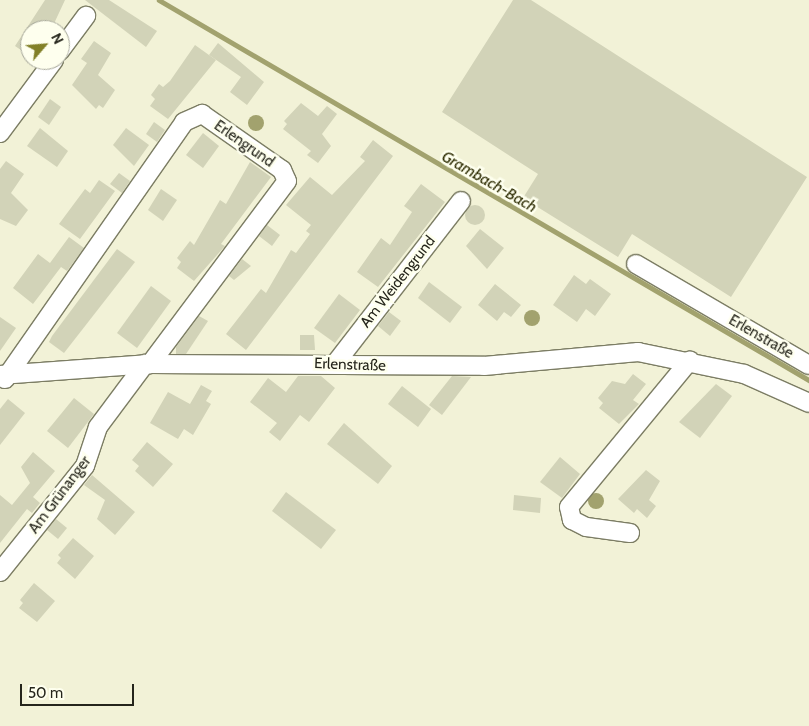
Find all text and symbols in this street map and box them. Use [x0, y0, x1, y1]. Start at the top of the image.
north arrow [20, 20, 70, 70]
text: N [47, 30, 68, 47]
street label: Erlengrund [210, 117, 278, 171]
water label: Grambach-Bach [438, 147, 540, 217]
street label: Am Weidengrund [357, 233, 439, 331]
street label: Erlenstraße [725, 311, 797, 363]
street label: Erlenstraße [314, 355, 386, 375]
street label: Am Grünanger [25, 453, 95, 537]
scale bar [22, 674, 136, 706]
text: 50 m [28, 684, 63, 702]

